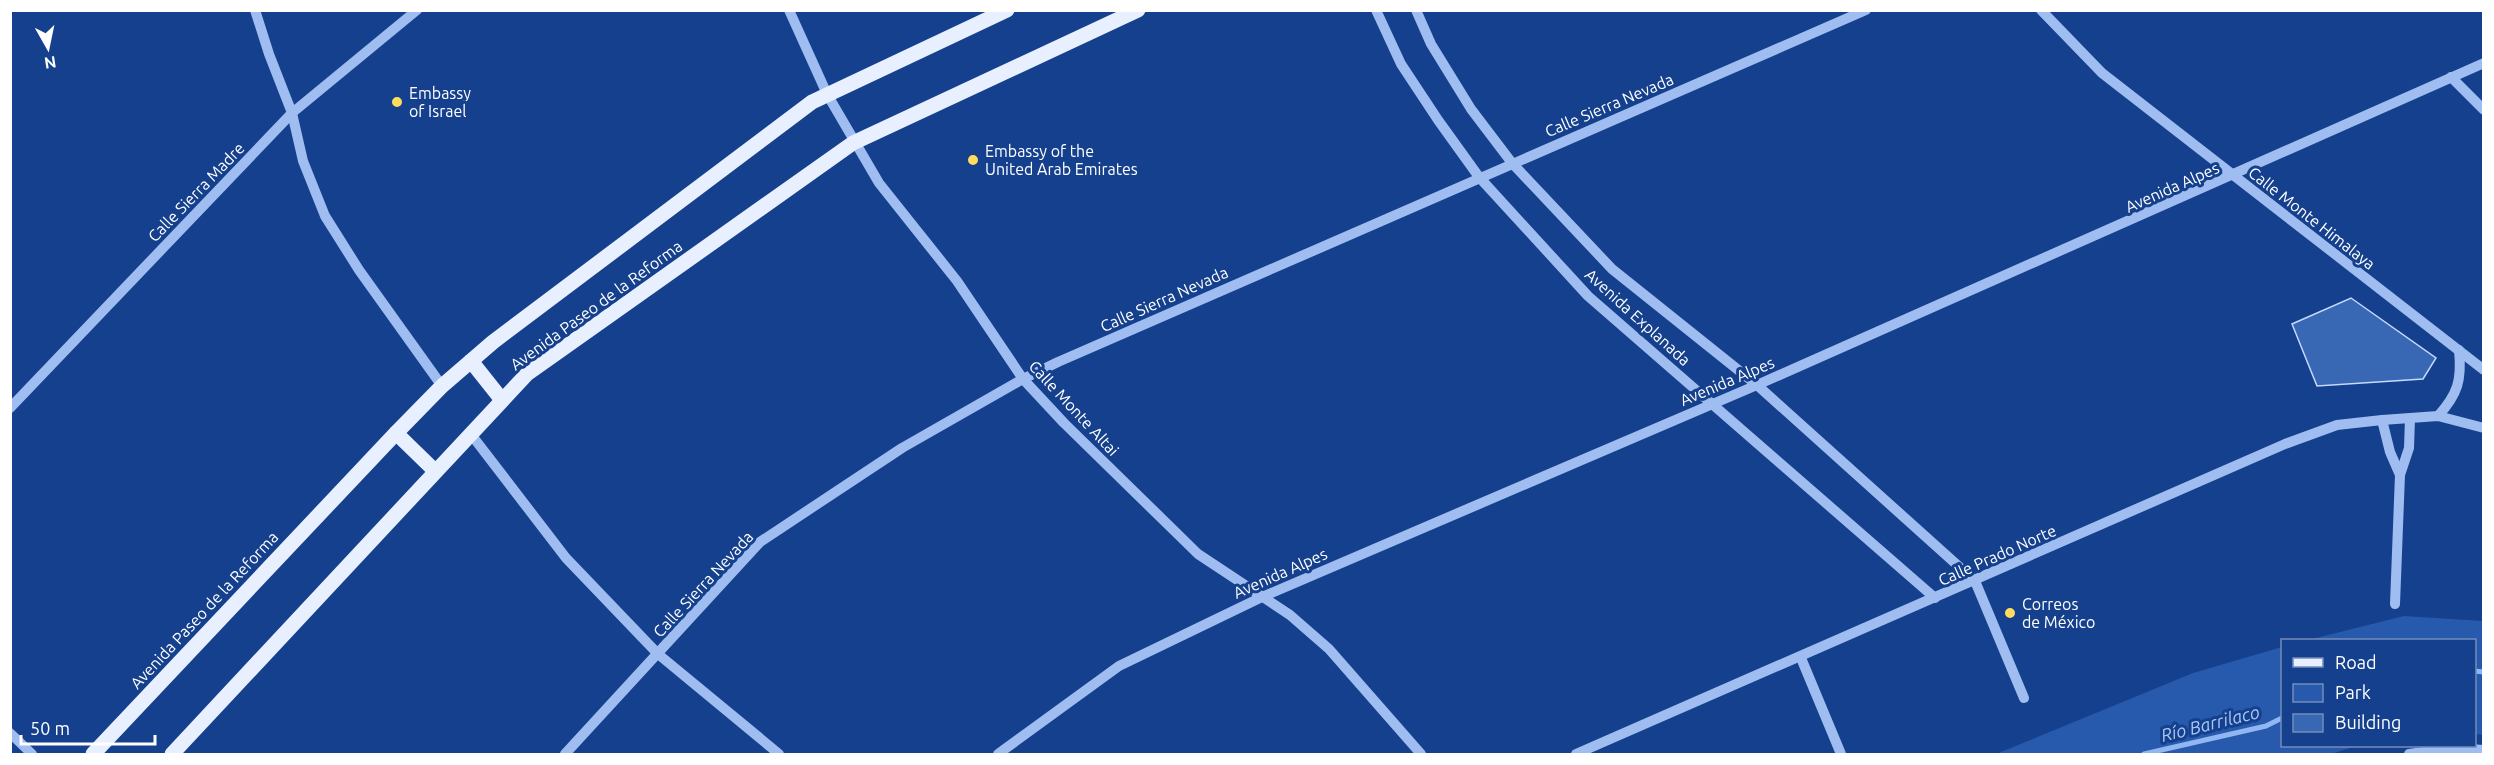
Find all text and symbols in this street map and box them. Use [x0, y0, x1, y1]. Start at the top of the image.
north arrow [18, 18, 78, 78]
text: N [43, 53, 58, 73]
street label: Calle Sierra Nevada [1542, 70, 1676, 140]
place label: Embassy of Israel [409, 84, 471, 120]
marker: Embassy of Israel [390, 95, 404, 109]
street label: Calle Sierra Madre [144, 139, 248, 245]
place label: Embassy of the United Arab Emirates [985, 142, 1138, 178]
marker: Embassy of the United Arab Emirates [966, 153, 980, 167]
street label: Avenida Alpes [2122, 158, 2222, 216]
street label: Calle Monte Himalaya [2245, 163, 2379, 273]
street label: Avenida Paseo de la Reforma [507, 237, 685, 373]
street label: Calle Sierra Nevada [1097, 263, 1231, 335]
street label: Avenida Explanada [1582, 265, 1694, 369]
street label: Avenida Alpes [1677, 353, 1777, 409]
street label: Calle Monte Altai [1025, 357, 1123, 459]
street label: Calle Prado Norte [1935, 521, 2059, 589]
street label: Calle Sierra Nevada [649, 527, 757, 641]
street label: Avenida Paseo de la Reforma [127, 528, 281, 692]
street label: Avenida Alpes [1230, 544, 1330, 602]
place label: Correos de México [2022, 595, 2095, 631]
marker: Correos de México [2003, 606, 2017, 620]
legend [2281, 639, 2476, 747]
text: Road [2335, 652, 2377, 672]
text: Park [2335, 682, 2371, 702]
water label: Río Barrilaco [2159, 701, 2262, 745]
scale bar [21, 708, 154, 746]
text: Building [2335, 712, 2401, 732]
text: 50 m [30, 718, 70, 738]

